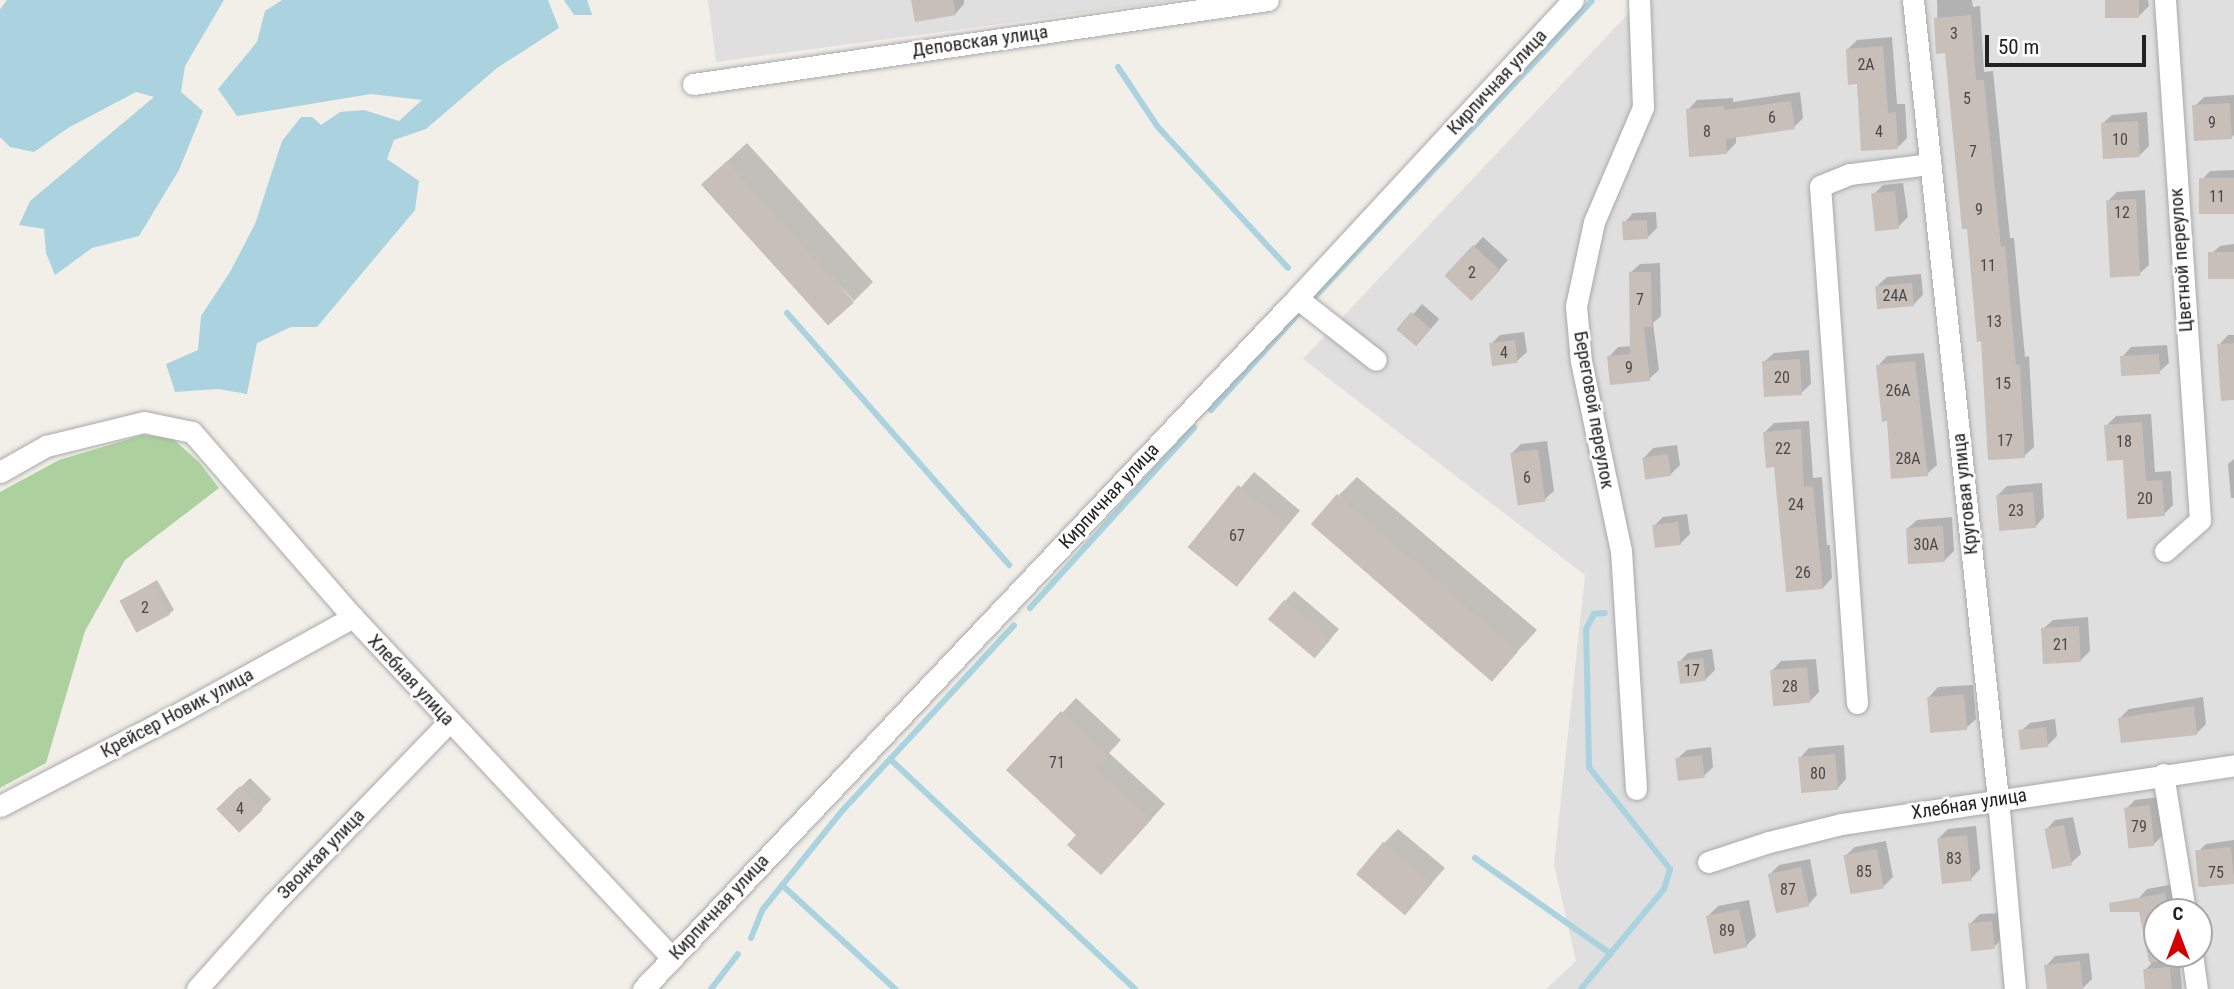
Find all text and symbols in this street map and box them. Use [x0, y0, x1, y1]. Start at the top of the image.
street label: Деповская улица [911, 20, 1049, 62]
scale bar [1989, 21, 2150, 65]
street label: Кирпичная улица [1442, 24, 1552, 140]
house number: 3 [1950, 24, 1958, 44]
text: 50 m [1998, 35, 2039, 59]
house number: 2А [1857, 55, 1875, 75]
house number: 5 [1963, 89, 1971, 109]
house number: 6 [1768, 108, 1776, 128]
house number: 9 [2208, 113, 2216, 133]
house number: 8 [1703, 122, 1711, 142]
house number: 4 [1875, 122, 1883, 142]
house number: 10 [2112, 130, 2128, 150]
house number: 7 [1969, 142, 1977, 162]
street label: Цветной переулок [2165, 187, 2197, 333]
house number: 11 [2209, 187, 2225, 207]
house number: 9 [1975, 200, 1983, 220]
house number: 12 [2114, 203, 2130, 223]
house number: 11 [1980, 256, 1996, 276]
house number: 2 [1468, 263, 1476, 283]
house number: 24А [1882, 286, 1908, 306]
house number: 7 [1636, 290, 1644, 310]
house number: 13 [1986, 312, 2002, 332]
street label: Береговой переулок [1569, 329, 1619, 491]
house number: 4 [1500, 343, 1508, 363]
house number: 9 [1625, 358, 1633, 378]
house number: 20 [1774, 368, 1790, 388]
house number: 15 [1995, 374, 2011, 394]
house number: 26А [1885, 381, 1911, 401]
house number: 17 [1997, 431, 2013, 451]
street label: Круговая улица [1947, 432, 1983, 556]
house number: 18 [2116, 432, 2132, 452]
street label: Кирпичная улица [1054, 438, 1164, 554]
house number: 22 [1775, 439, 1791, 459]
house number: 28А [1895, 449, 1921, 469]
house number: 6 [1523, 468, 1531, 488]
house number: 20 [2137, 489, 2153, 509]
house number: 24 [1788, 495, 1804, 515]
house number: 23 [2008, 501, 2024, 521]
house number: 67 [1229, 526, 1245, 546]
house number: 30А [1913, 535, 1939, 555]
house number: 26 [1795, 563, 1811, 583]
house number: 2 [141, 598, 149, 618]
street label: Хлебная улица [363, 630, 459, 730]
house number: 21 [2053, 635, 2069, 655]
house number: 17 [1684, 661, 1700, 681]
street label: Крейсер Новик улица [97, 663, 257, 763]
house number: 28 [1782, 677, 1798, 697]
house number: 71 [1049, 753, 1065, 773]
house number: 80 [1810, 764, 1826, 784]
street label: Хлебная улица [1910, 784, 2028, 824]
house number: 4 [236, 799, 244, 819]
street label: Звонкая улица [272, 804, 370, 904]
house number: 79 [2131, 817, 2147, 837]
street label: Кирпичная улица [664, 849, 774, 965]
house number: 83 [1946, 849, 1962, 869]
house number: 85 [1856, 862, 1872, 882]
house number: 75 [2208, 863, 2224, 883]
house number: 87 [1780, 880, 1796, 900]
north arrow [2143, 898, 2213, 968]
text: С [2173, 902, 2183, 925]
house number: 89 [1719, 921, 1735, 941]

